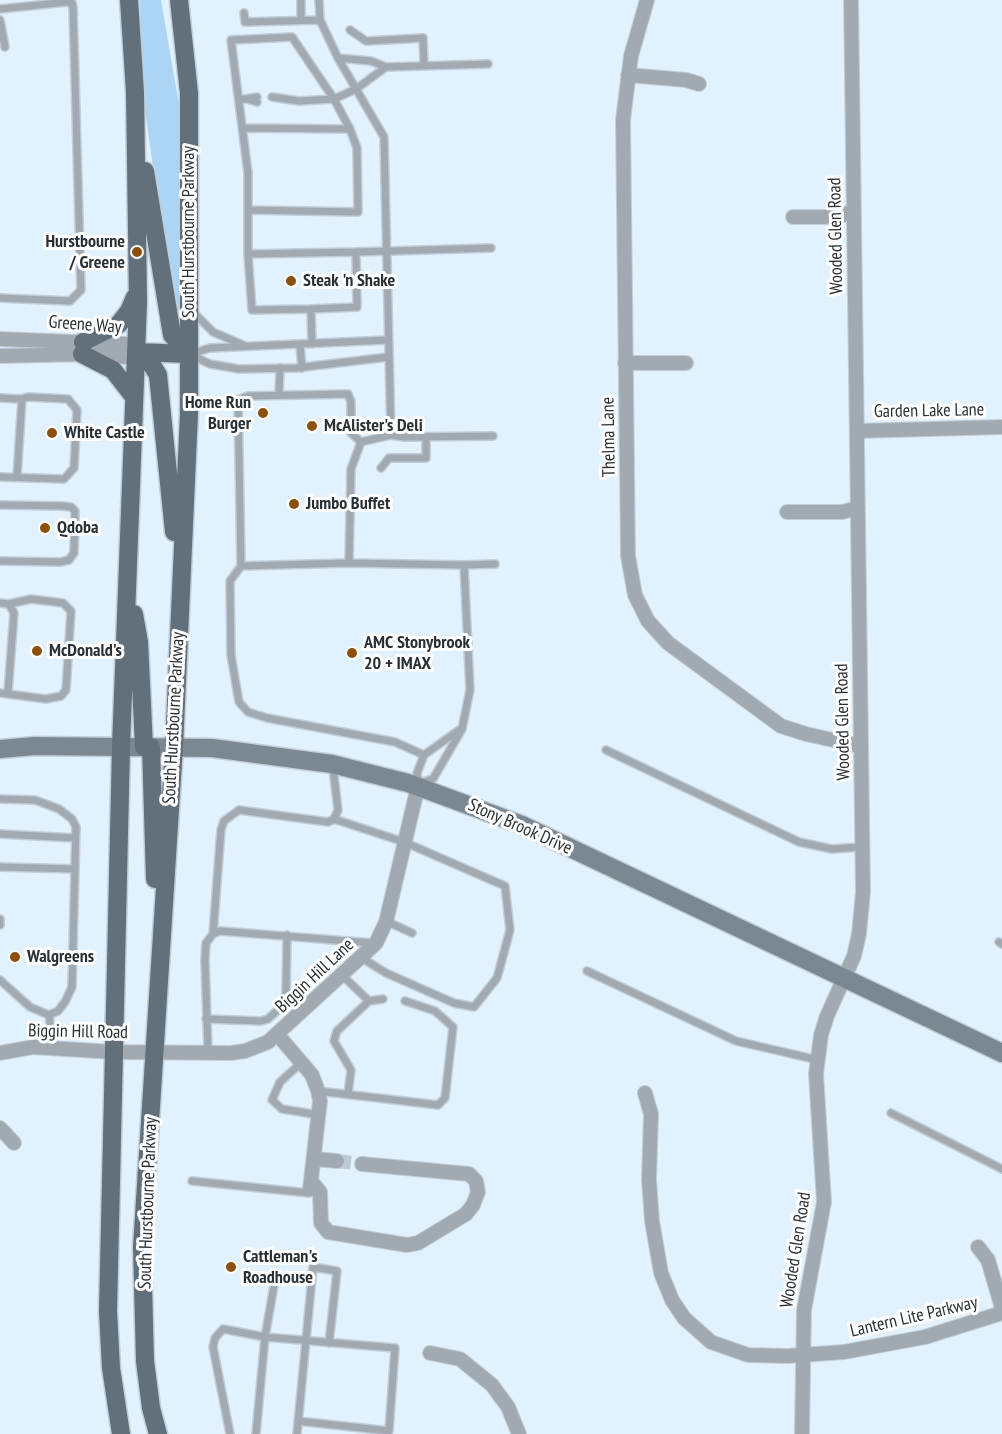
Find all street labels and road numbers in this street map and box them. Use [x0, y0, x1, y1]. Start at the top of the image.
street label: South Hurstbourne Parkway [178, 146, 200, 318]
street label: Wooded Glen Road [824, 177, 848, 295]
street label: Greene Way [48, 312, 122, 338]
street label: Thelma Lane [598, 397, 620, 477]
street label: Garden Lake Lane [874, 399, 984, 423]
street label: South Hurstbourne Parkway [159, 631, 189, 805]
street label: Wooded Glen Road [831, 663, 855, 781]
street label: Stony Brook Drive [465, 795, 575, 859]
street label: Biggin Hill Lane [271, 934, 359, 1018]
street label: Biggin Hill Road [28, 1020, 128, 1044]
street label: South Hurstbourne Parkway [134, 1117, 162, 1289]
street label: Wooded Glen Road [776, 1191, 816, 1309]
street label: Lantern Lite Parkway [848, 1292, 980, 1342]

